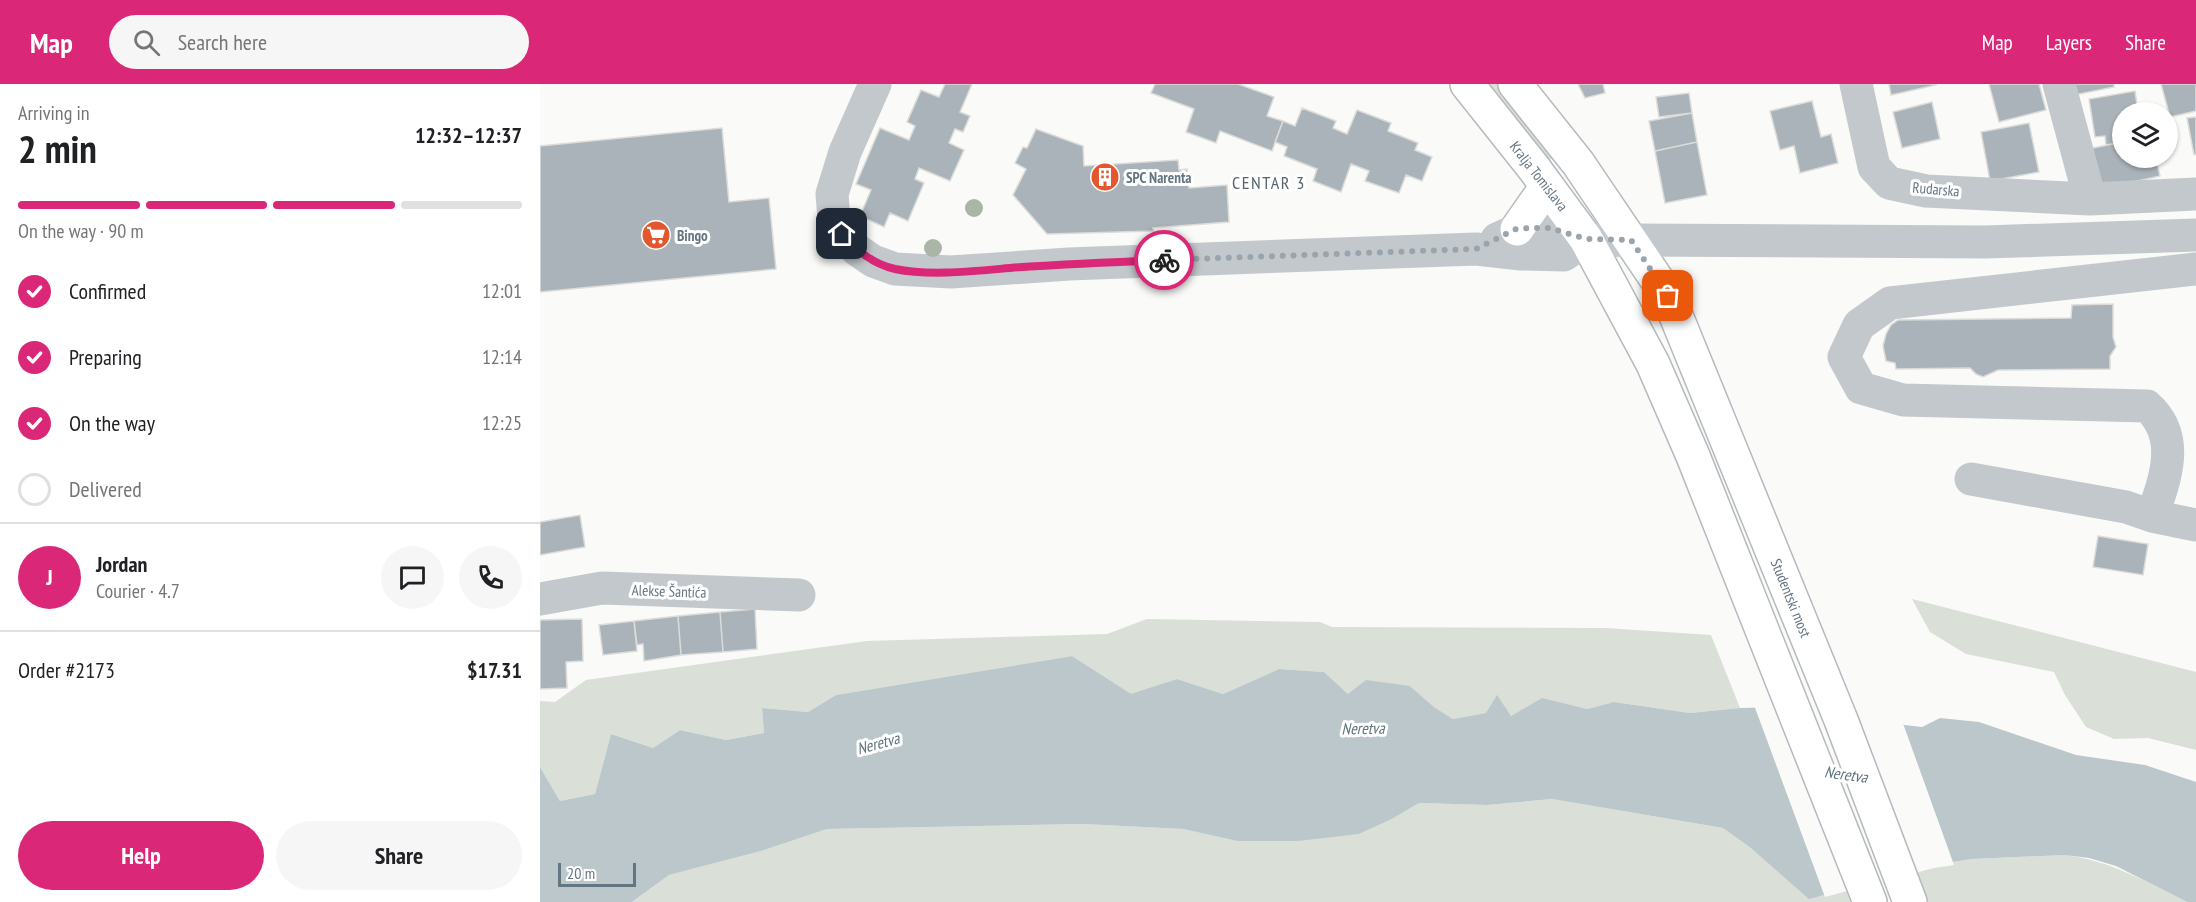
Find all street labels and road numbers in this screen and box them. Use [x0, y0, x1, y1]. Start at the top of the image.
street label: Kralja Tomislava [1506, 137, 1572, 215]
street label: Rudarska [1912, 177, 1960, 201]
street label: Studentski most [1767, 556, 1815, 640]
street label: Alekse Šantića [631, 580, 707, 602]

